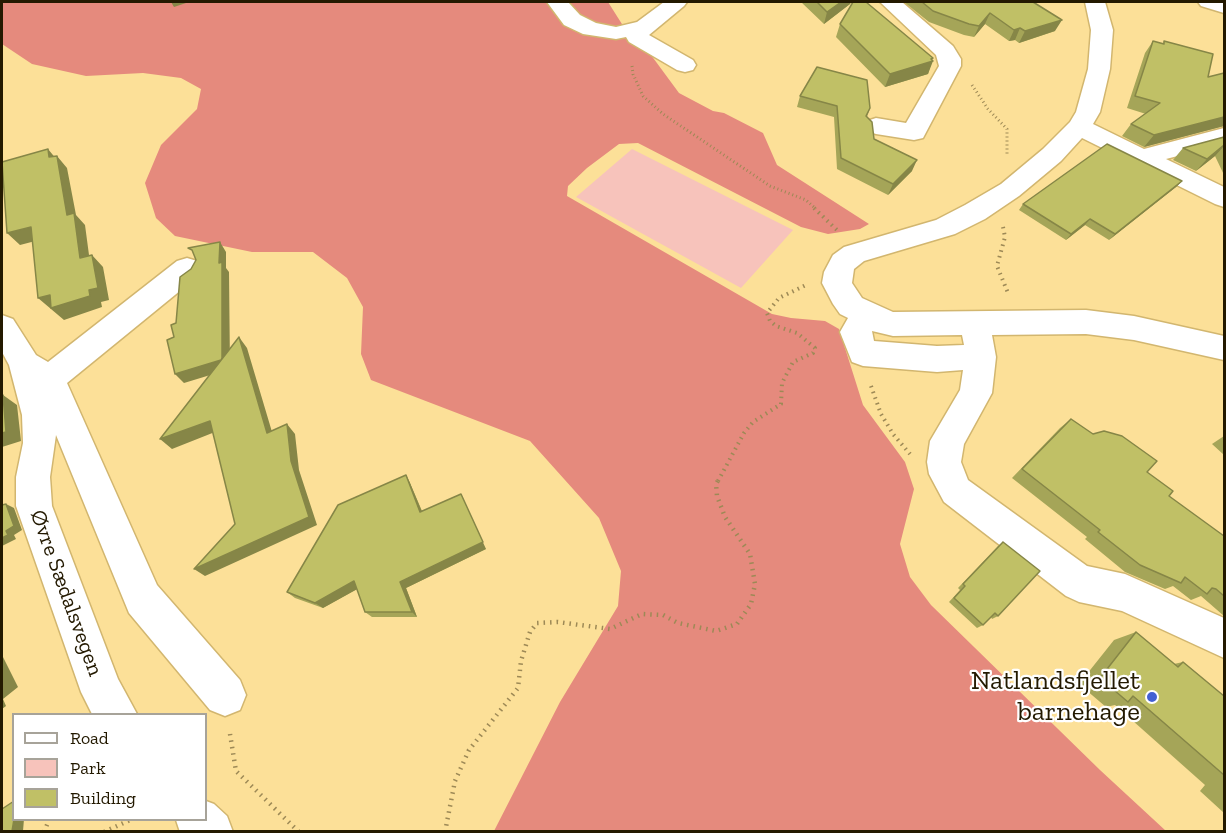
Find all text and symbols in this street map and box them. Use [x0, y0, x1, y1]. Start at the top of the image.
street label: Øvre Sædalsvegen [24, 506, 108, 680]
place label: Natlandsfjellet barnehage [971, 665, 1140, 728]
marker: Natlandsfjellet barnehage [1145, 690, 1159, 704]
legend [12, 713, 207, 821]
text: Road [70, 727, 109, 749]
text: Park [70, 757, 106, 779]
text: Building [70, 787, 136, 809]

